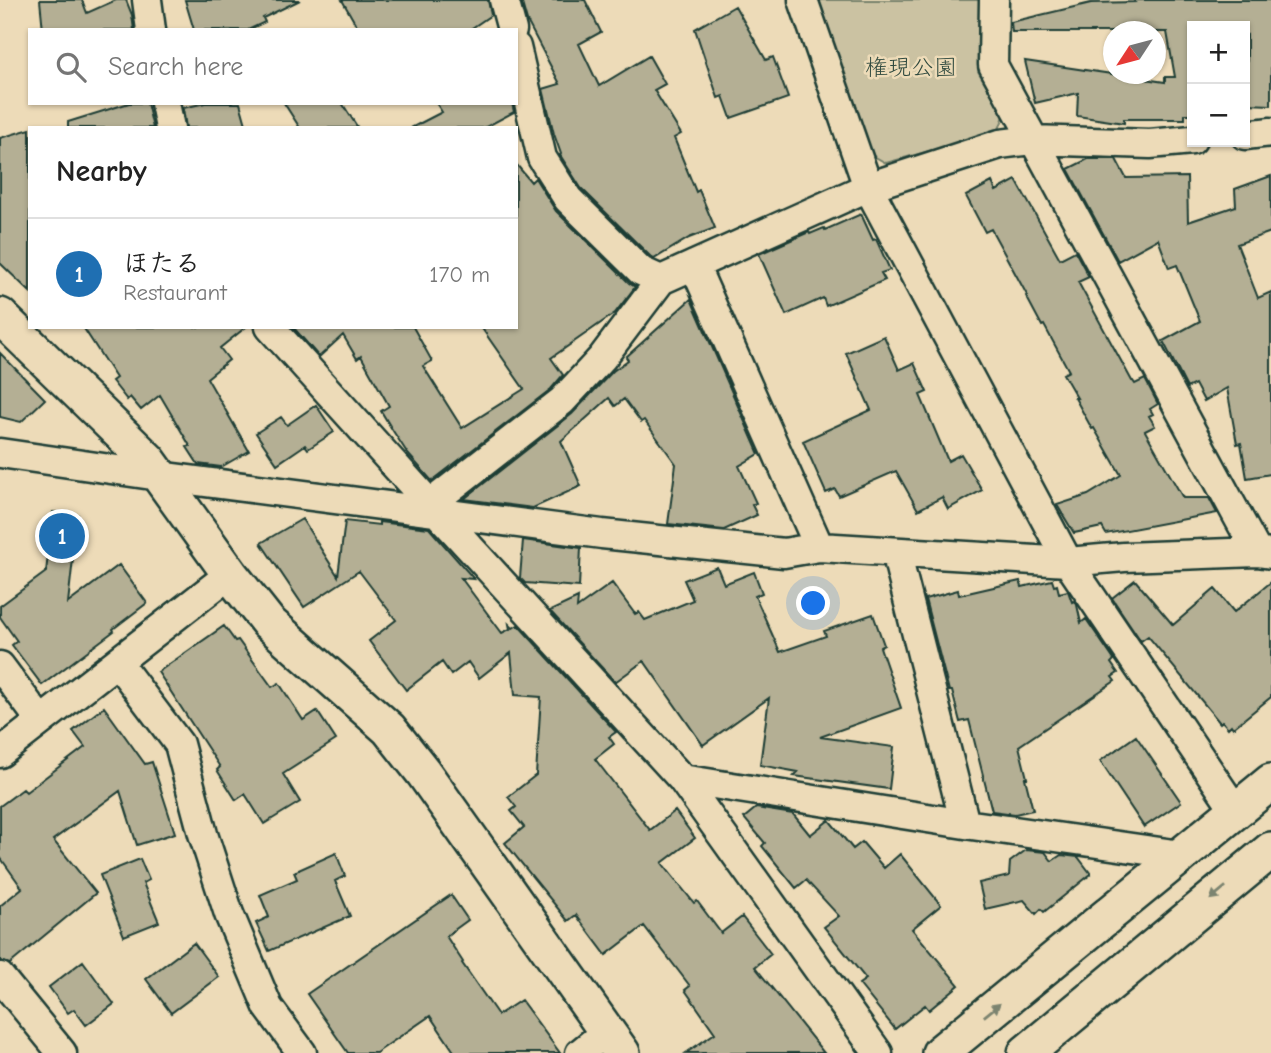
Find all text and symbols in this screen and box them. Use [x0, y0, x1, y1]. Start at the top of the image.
north arrow [1103, 21, 1166, 84]
map controls [1187, 21, 1250, 147]
button: + [1187, 21, 1250, 84]
search box [28, 28, 518, 105]
icon: search [52, 48, 90, 86]
text: Search here [108, 52, 243, 82]
park label: 権現公園 [865, 54, 957, 81]
button: − [1187, 84, 1250, 147]
text: Nearby [56, 154, 147, 189]
text: ほたる [123, 249, 201, 279]
text: 1 [74, 261, 84, 288]
text: 170 m [429, 261, 490, 288]
text: Restaurant [123, 279, 227, 306]
pin: 1 [39, 510, 85, 562]
your location [796, 586, 830, 620]
one-way arrow [1210, 885, 1227, 900]
one-way arrow [984, 1003, 1001, 1018]

